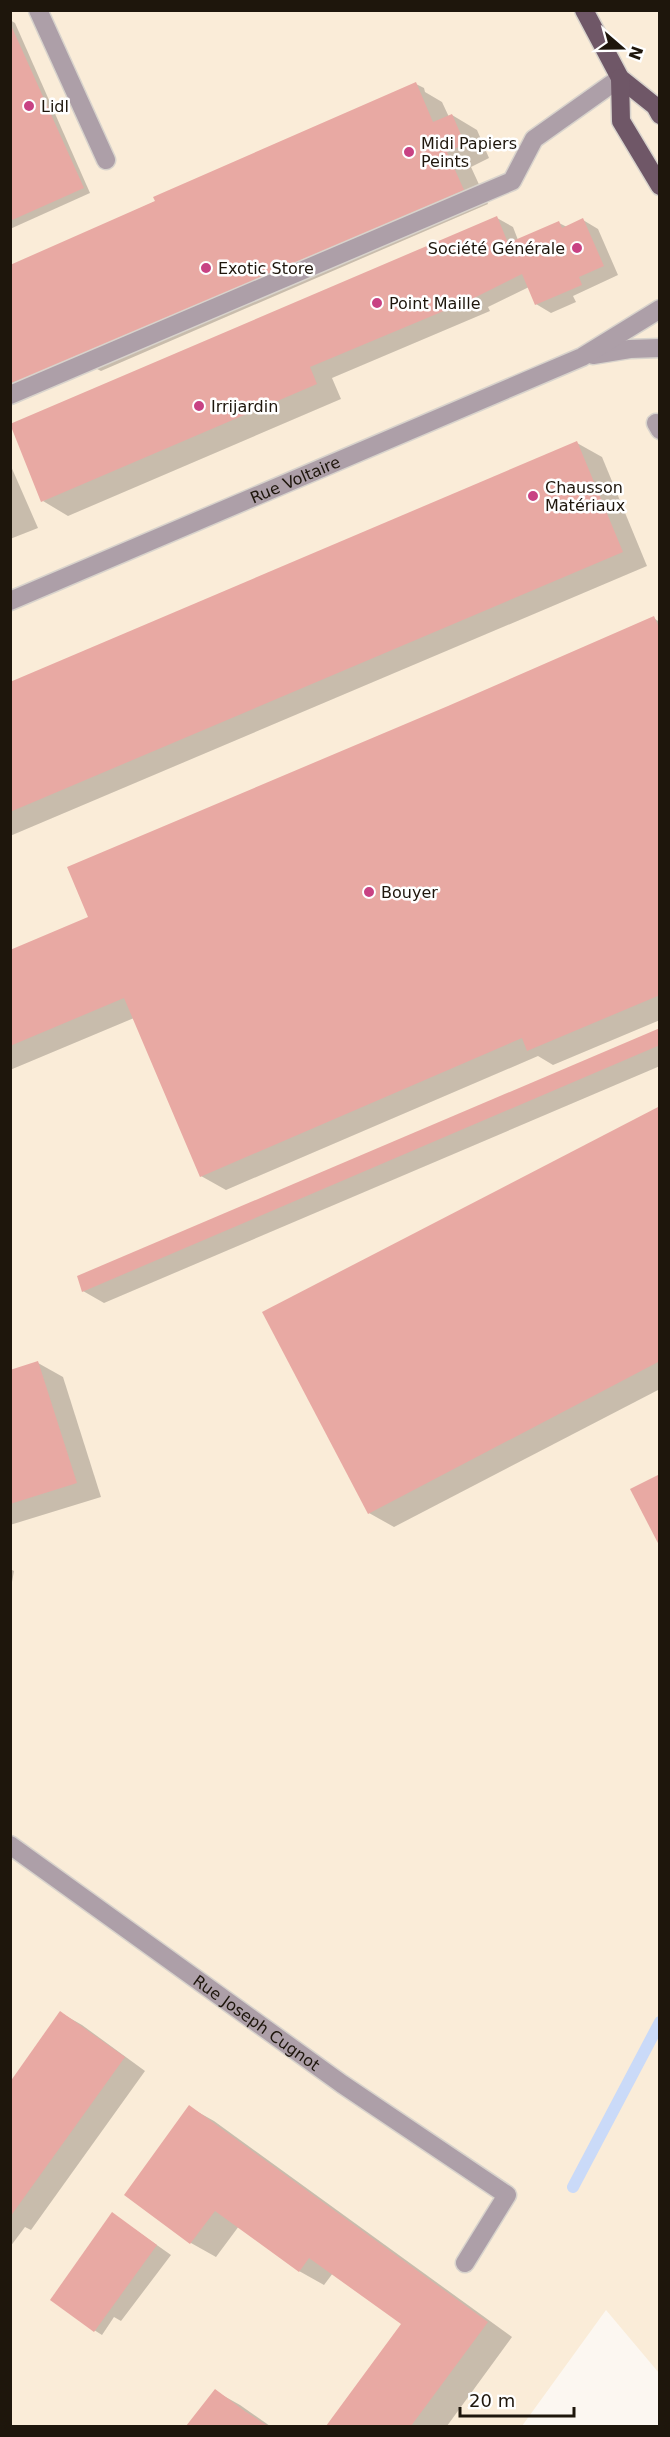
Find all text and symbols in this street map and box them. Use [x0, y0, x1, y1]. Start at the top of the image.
north arrow [592, 18, 652, 78]
text: N [624, 43, 647, 63]
place label: Lidl [41, 97, 69, 116]
marker: Lidl [22, 99, 36, 113]
place label: Midi Papiers Peints [421, 134, 517, 171]
marker: Midi Papiers Peints [402, 145, 416, 159]
place label: Société Générale [428, 239, 565, 258]
marker: Société Générale [570, 241, 584, 255]
place label: Exotic Store [218, 259, 314, 278]
marker: Exotic Store [199, 261, 213, 275]
place label: Point Maille [389, 294, 481, 313]
marker: Point Maille [370, 296, 384, 310]
place label: Irrijardin [211, 397, 278, 416]
marker: Irrijardin [192, 399, 206, 413]
street label: Rue Voltaire [247, 452, 343, 507]
place label: Chausson Matériaux [545, 478, 625, 515]
marker: Chausson Matériaux [526, 489, 540, 503]
place label: Bouyer [381, 883, 438, 902]
marker: Bouyer [362, 885, 376, 899]
street label: Rue Joseph Cugnot [189, 1971, 323, 2075]
scale bar [460, 2380, 574, 2418]
text: 20 m [469, 2390, 515, 2411]

